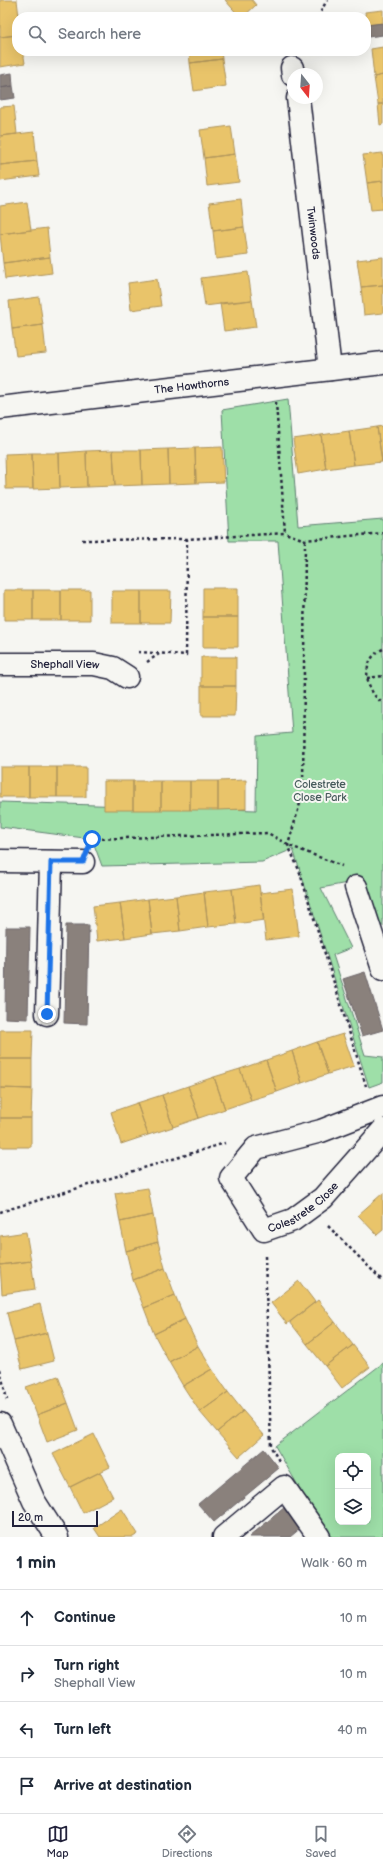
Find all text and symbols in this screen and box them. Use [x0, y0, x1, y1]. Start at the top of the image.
search box [12, 12, 371, 56]
icon: search [26, 23, 48, 45]
text: Search here [58, 25, 141, 44]
north arrow [287, 68, 323, 104]
street label: Twinwoods [304, 206, 324, 261]
street label: The Hawthorns [154, 375, 230, 396]
street label: Shephall View [31, 657, 101, 672]
park label: Colestrete Close Park [293, 778, 347, 804]
route start [83, 830, 101, 848]
route end [38, 1005, 56, 1023]
street label: Colestrete Close [266, 1179, 341, 1235]
map controls [335, 1453, 371, 1525]
button: locate [335, 1453, 371, 1489]
button: layers [335, 1489, 371, 1525]
scale bar [12, 1509, 98, 1528]
text: 20 m [18, 1511, 43, 1524]
text: 1 min [16, 1553, 56, 1573]
text: Walk · 60 m [301, 1555, 367, 1571]
icon: ahead [16, 1607, 38, 1629]
text: Continue [54, 1608, 116, 1627]
text: 10 m [340, 1610, 367, 1626]
text: Turn right [54, 1656, 119, 1675]
icon: right [16, 1663, 38, 1685]
text: 10 m [340, 1666, 367, 1682]
text: Shephall View [54, 1675, 135, 1691]
icon: left [16, 1719, 38, 1741]
text: Turn left [54, 1720, 111, 1739]
text: 40 m [337, 1722, 367, 1738]
icon: arrive [16, 1775, 38, 1797]
text: Arrive at destination [54, 1776, 192, 1795]
tab: Map [47, 1823, 69, 1860]
tab: Directions [162, 1823, 212, 1860]
tab: Saved [306, 1823, 336, 1860]

